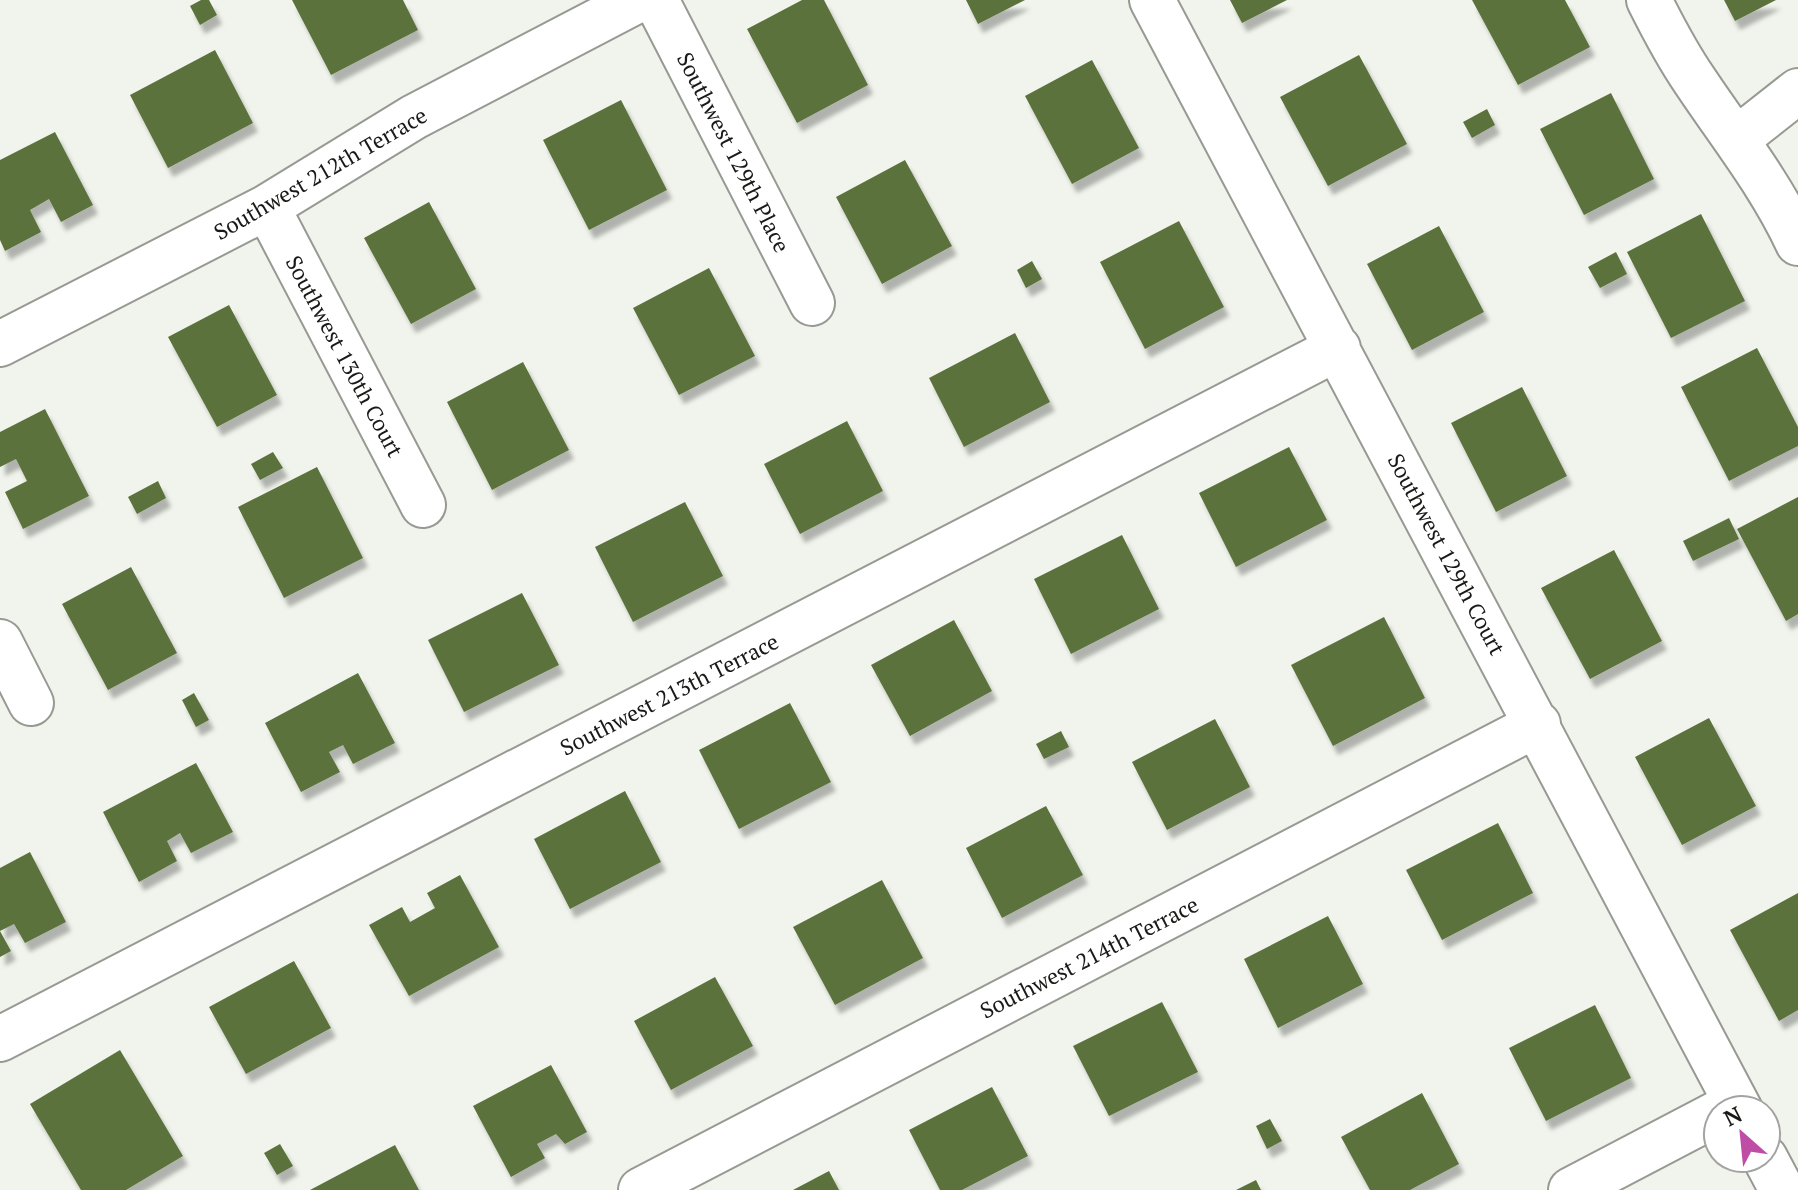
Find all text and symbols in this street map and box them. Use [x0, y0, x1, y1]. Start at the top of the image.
street label: Southwest 129th Place [671, 47, 797, 257]
street label: Southwest 212th Terrace [208, 100, 432, 246]
street label: Southwest 130th Court [280, 250, 410, 462]
street label: Southwest 129th Court [1382, 448, 1512, 660]
street label: Southwest 213th Terrace [555, 626, 783, 762]
street label: Southwest 214th Terrace [975, 889, 1203, 1025]
north arrow [1702, 1094, 1782, 1174]
text: N [1719, 1099, 1747, 1132]

